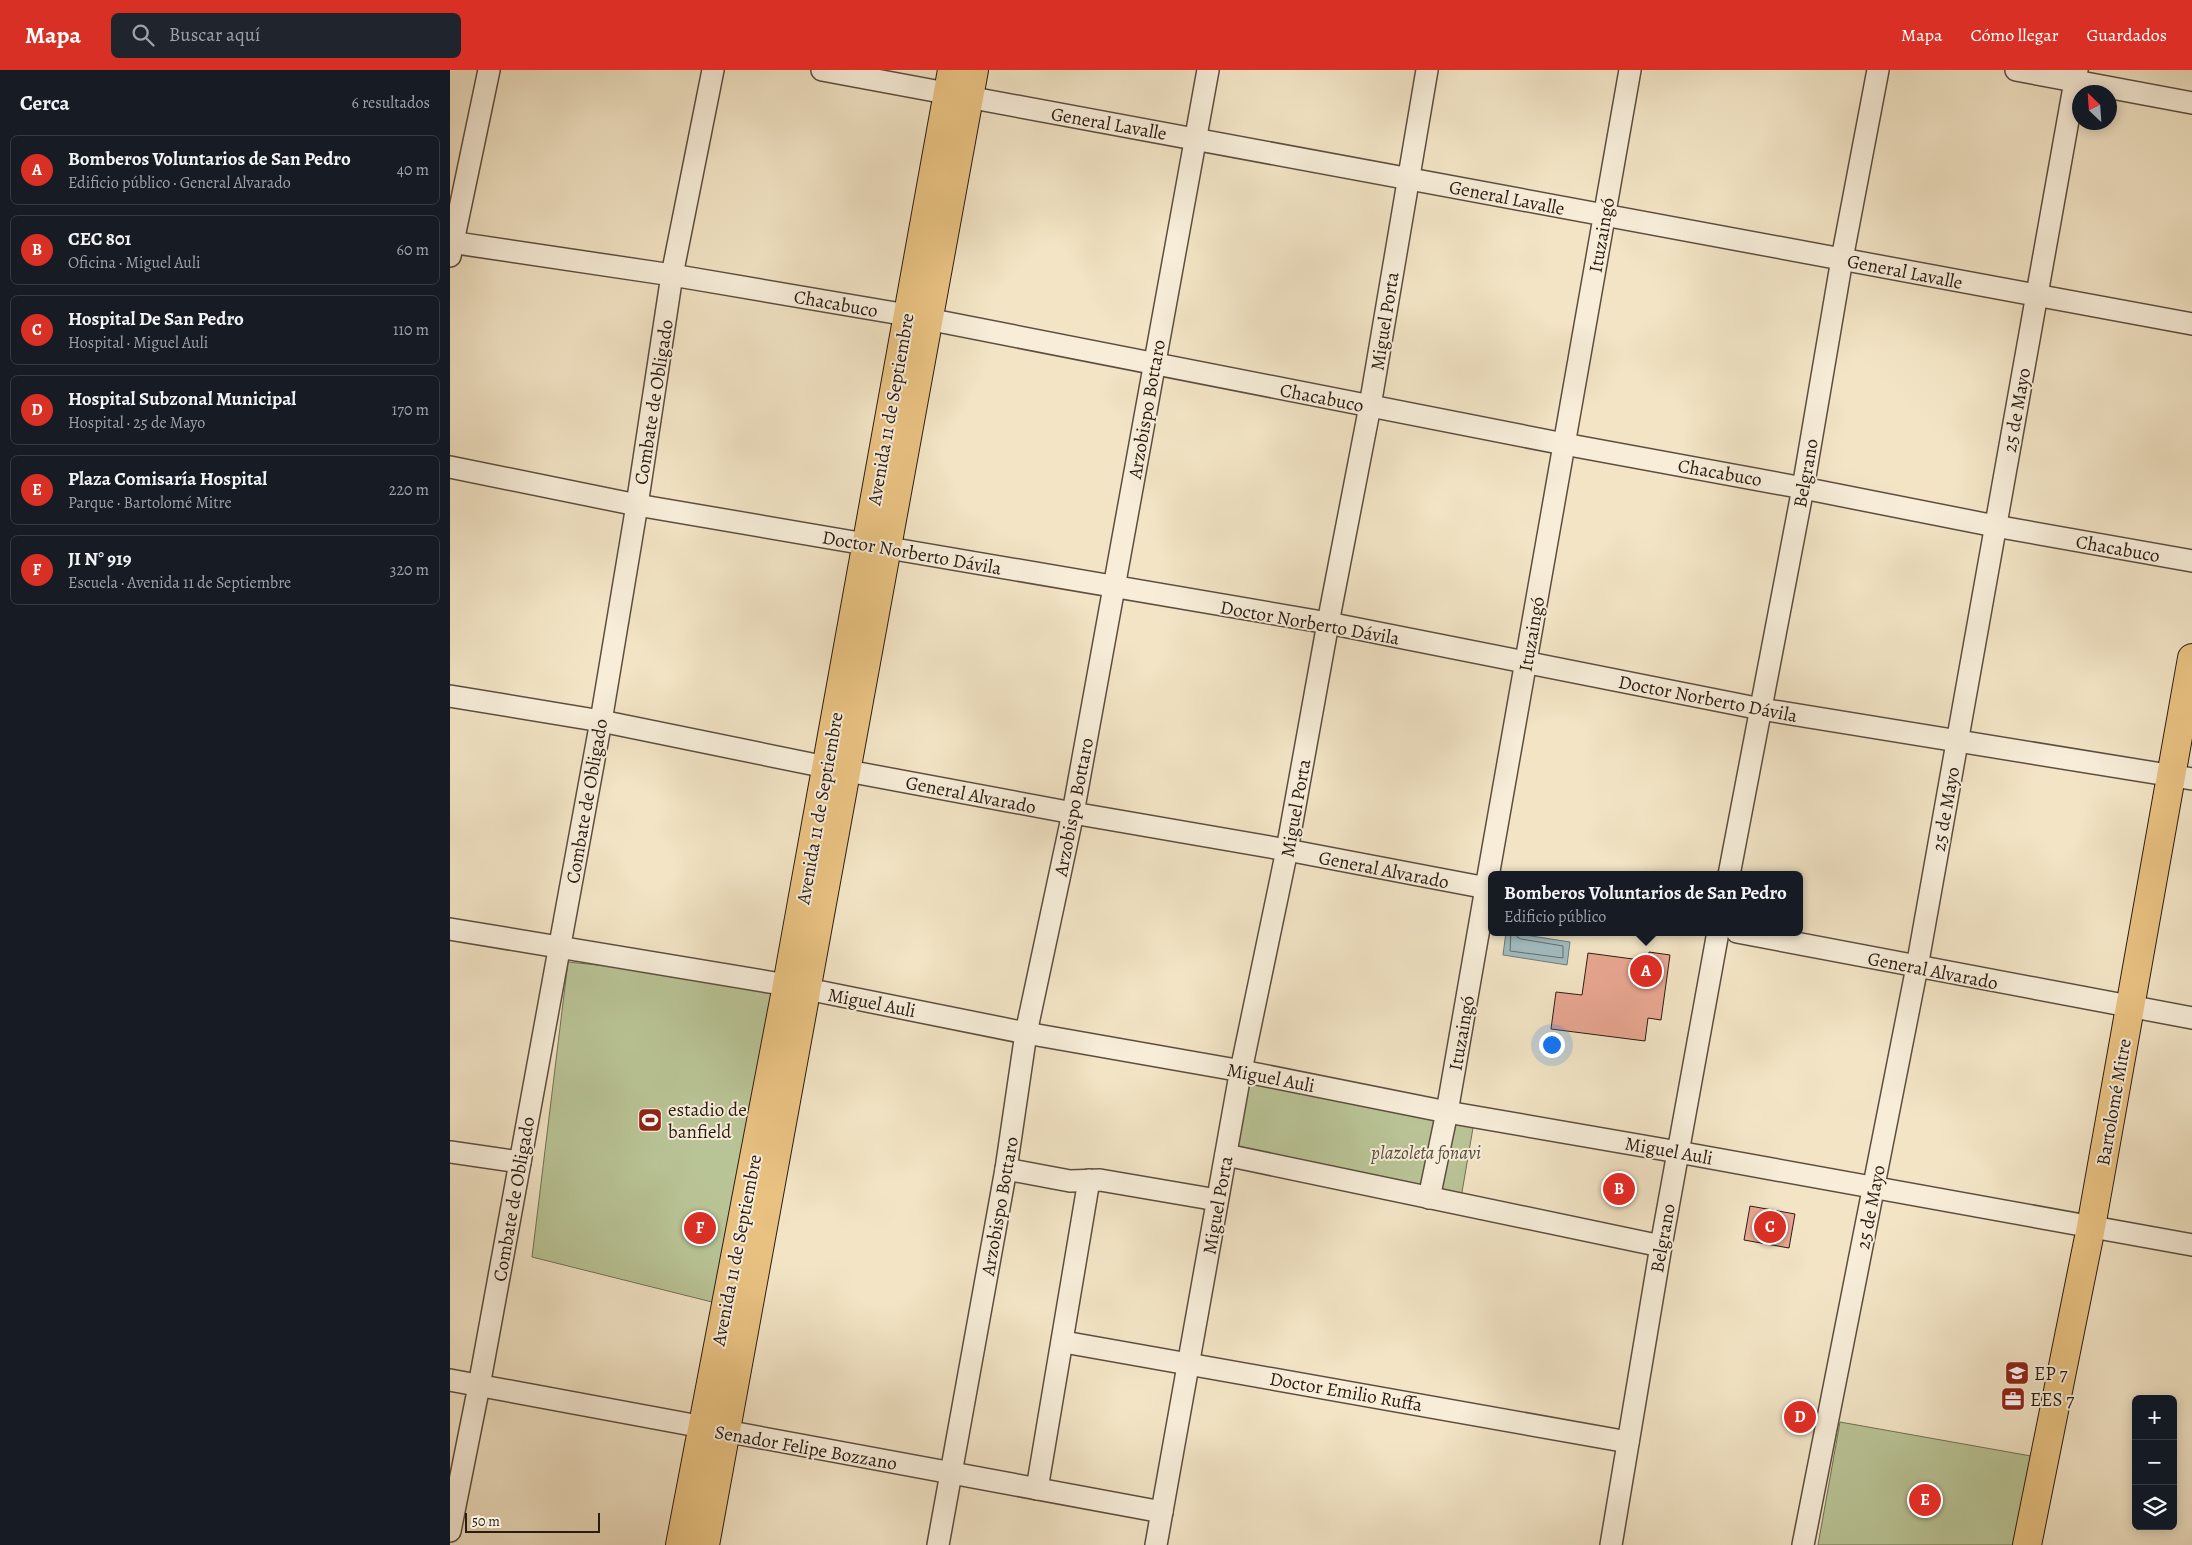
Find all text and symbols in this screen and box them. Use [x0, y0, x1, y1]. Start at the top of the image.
search box [111, 13, 461, 58]
text: Mapa [25, 19, 81, 51]
icon: search [129, 21, 157, 49]
text: Buscar aquí [169, 22, 260, 48]
text: Mapa [1901, 23, 1942, 47]
text: Cómo llegar [1970, 23, 2059, 47]
text: Guardados [2087, 23, 2167, 47]
north arrow [2072, 85, 2117, 130]
text: Cerca [20, 89, 70, 117]
text: 6 resultados [352, 92, 430, 114]
street label: General Lavalle [1049, 101, 1169, 147]
text: Bomberos Voluntarios de San Pedro [68, 146, 351, 172]
text: A [32, 159, 42, 181]
text: 40 m [397, 159, 429, 181]
text: Edificio público · General Alvarado [68, 172, 291, 194]
street label: General Lavalle [1447, 174, 1567, 222]
street label: Ituzaingó [1583, 196, 1621, 275]
text: CEC 801 [68, 226, 131, 252]
text: B [32, 239, 42, 261]
text: 60 m [397, 239, 429, 261]
street label: General Lavalle [1845, 248, 1965, 296]
text: Oficina · Miguel Auli [68, 252, 200, 274]
street label: Miguel Porta [1364, 270, 1406, 372]
street label: Chacabuco [792, 284, 880, 324]
text: Hospital De San Pedro [68, 306, 244, 332]
street label: Avenida 11 de Septiembre [861, 311, 921, 508]
street label: Combate de Obligado [628, 318, 680, 487]
text: C [32, 319, 42, 341]
text: 110 m [393, 319, 429, 341]
text: Hospital · Miguel Auli [68, 332, 208, 354]
street label: Arzobispo Bottaro [1122, 338, 1172, 482]
street label: 25 de Mayo [1997, 366, 2037, 455]
street label: Chacabuco [1278, 377, 1366, 419]
text: Hospital Subzonal Municipal [68, 386, 296, 412]
text: D [31, 399, 43, 421]
text: 170 m [392, 399, 429, 421]
text: Hospital · 25 de Mayo [68, 412, 205, 434]
street label: Belgrano [1787, 437, 1825, 510]
street label: Chacabuco [1676, 453, 1764, 493]
text: Plaza Comisaría Hospital [68, 466, 267, 492]
text: E [32, 479, 42, 501]
text: 220 m [389, 479, 429, 501]
text: Parque · Bartolomé Mitre [68, 492, 232, 514]
street label: Doctor Norberto Dávila [820, 524, 1004, 582]
street label: Chacabuco [2074, 529, 2162, 569]
text: JI N° 919 [68, 546, 132, 572]
text: F [33, 559, 41, 581]
text: 320 m [390, 559, 429, 581]
text: Escuela · Avenida 11 de Septiembre [68, 572, 291, 594]
street label: Doctor Norberto Dávila [1218, 594, 1402, 652]
street label: Ituzaingó [1513, 595, 1551, 674]
street label: Doctor Norberto Dávila [1616, 669, 1800, 729]
street label: Avenida 11 de Septiembre [790, 710, 850, 907]
street label: Combate de Obligado [560, 717, 614, 886]
street label: Arzobispo Bottaro [1048, 736, 1100, 880]
street label: Miguel Porta [1275, 757, 1317, 859]
street label: 25 de Mayo [1926, 765, 1966, 854]
street label: General Alvarado [904, 770, 1038, 820]
street label: General Alvarado [1317, 845, 1451, 895]
popup [1488, 871, 1803, 936]
text: Bomberos Voluntarios de San Pedro [1504, 880, 1787, 906]
text: Edificio público [1504, 906, 1606, 928]
street label: General Alvarado [1866, 946, 2000, 996]
pin: A [1630, 952, 1662, 990]
street label: Miguel Auli [826, 982, 918, 1024]
street label: Ituzaingó [1443, 994, 1481, 1073]
your location [1539, 1032, 1565, 1058]
street label: Bartolomé Mitre [2090, 1037, 2138, 1168]
street label: Miguel Auli [1225, 1057, 1317, 1099]
place label: estadio de banfield [668, 1097, 747, 1145]
sports icon: estadio de banfield [637, 1107, 663, 1133]
street label: Combate de Obligado [487, 1115, 541, 1284]
street label: Miguel Auli [1623, 1130, 1715, 1172]
street label: Arzobispo Bottaro [975, 1135, 1025, 1279]
park label: plazoleta fonavi [1370, 1140, 1481, 1166]
street label: Avenida 11 de Septiembre [705, 1152, 768, 1349]
street label: Miguel Porta [1197, 1154, 1239, 1256]
street label: 25 de Mayo [1850, 1163, 1892, 1252]
pin: B [1603, 1170, 1635, 1208]
street label: Belgrano [1644, 1202, 1682, 1275]
pin: C [1754, 1208, 1786, 1246]
pin: F [684, 1209, 716, 1247]
school or university icon: EP 7 [2004, 1360, 2030, 1386]
place label: EP 7 [2034, 1361, 2067, 1387]
street label: Doctor Emilio Ruffa [1267, 1366, 1424, 1418]
office icon: EES 7 [2000, 1386, 2026, 1412]
place label: EES 7 [2030, 1387, 2074, 1413]
map controls [2132, 1395, 2177, 1530]
button: + [2132, 1395, 2177, 1440]
pin: D [1784, 1398, 1816, 1436]
street label: Senador Felipe Bozzano [713, 1419, 899, 1477]
button: − [2132, 1440, 2177, 1485]
pin: E [1909, 1481, 1941, 1519]
button: layers [2132, 1485, 2177, 1530]
scale bar [465, 1510, 600, 1533]
text: 50 m [472, 1512, 500, 1531]

